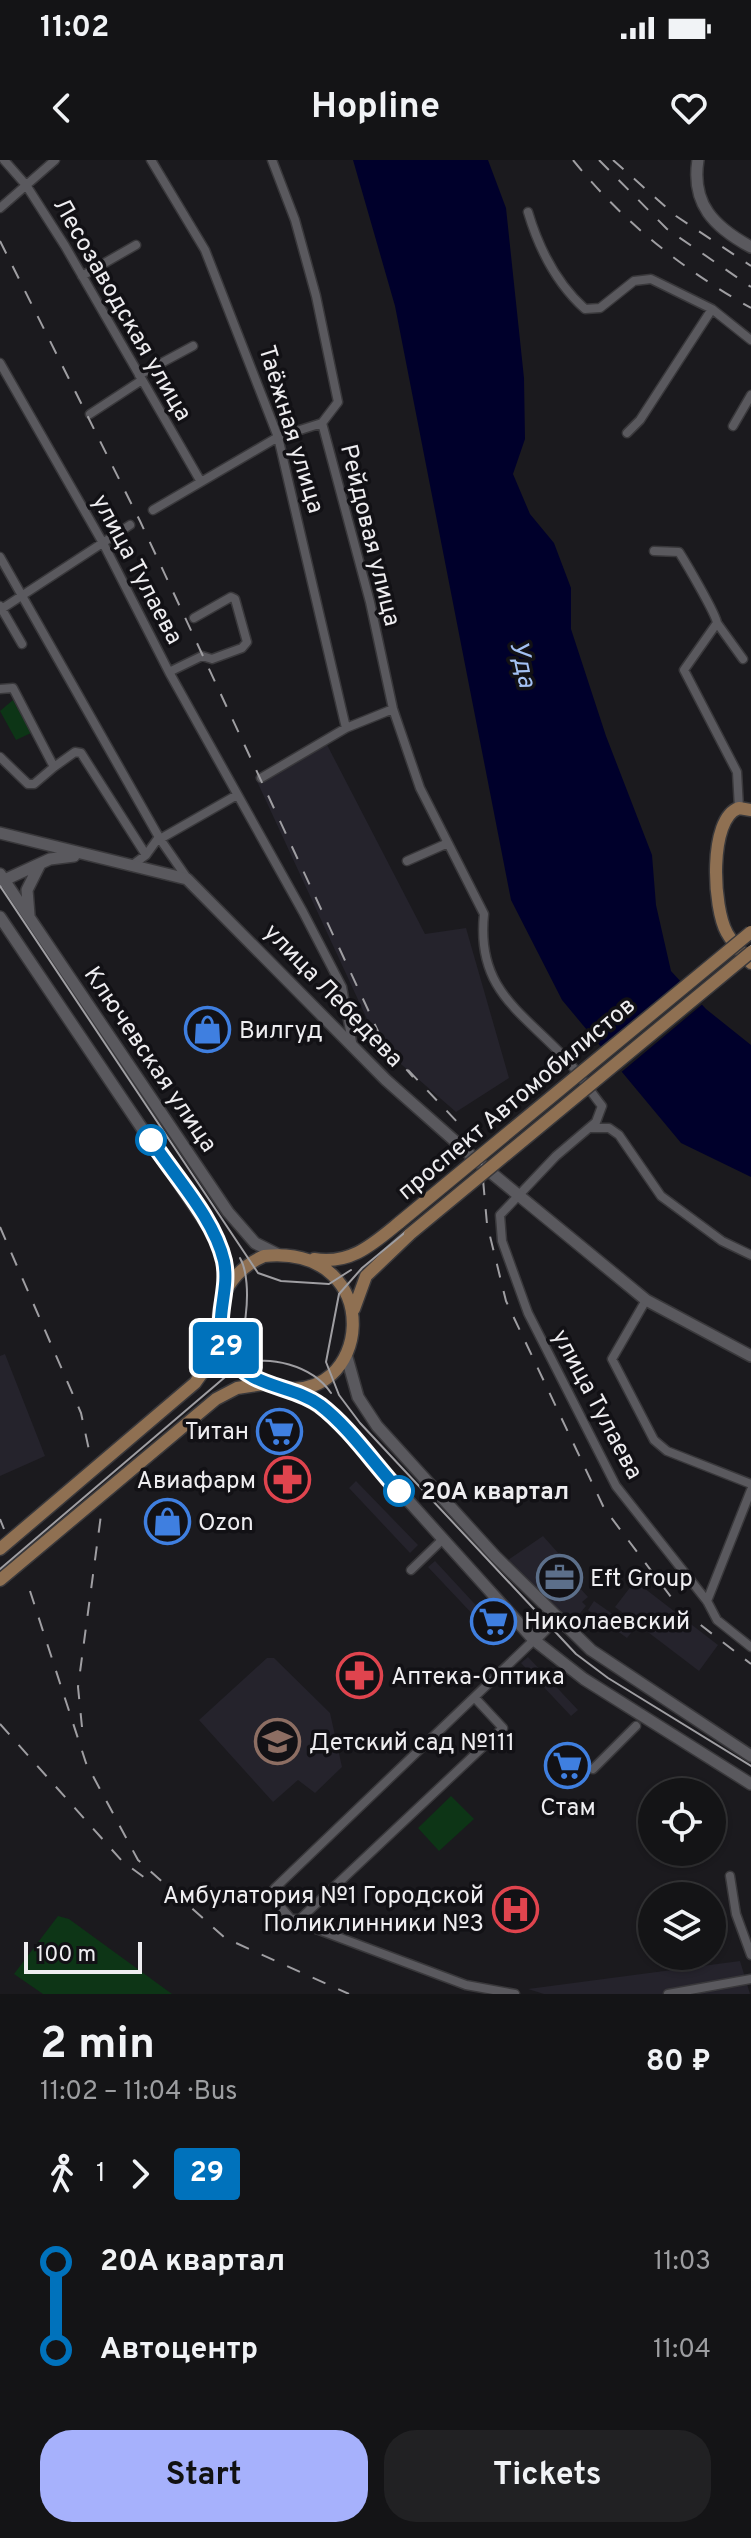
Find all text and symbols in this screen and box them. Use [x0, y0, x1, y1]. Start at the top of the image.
text: 11:02 [40, 10, 109, 47]
text: Hopline [311, 85, 440, 131]
icon: back [40, 86, 84, 130]
icon: heart [667, 86, 711, 130]
street label: Лесозаводская улица [45, 193, 197, 427]
street label: Таёжная улица [250, 342, 330, 517]
street label: Рейдовая улица [332, 441, 406, 630]
street label: улица Тулаева [84, 490, 188, 650]
water label: Уда [501, 638, 543, 692]
street label: улица Лебедева [256, 918, 409, 1075]
street label: Ключевская улица [76, 961, 223, 1159]
street label: проспект Автомобилистов [392, 991, 642, 1208]
shop icon: Вилгуд [184, 1006, 232, 1054]
place label: Вилгуд [239, 1017, 323, 1047]
unlabelled marker [136, 1125, 166, 1155]
line badge: 29 [190, 1322, 262, 1374]
street label: улица Тулаева [544, 1325, 648, 1485]
text: 29 [209, 1330, 243, 1366]
supermarket icon: Титан [256, 1407, 304, 1455]
place label: Титан [185, 1418, 249, 1448]
pharmacy icon: Авиафарм [263, 1456, 311, 1504]
place label: Авиафарм [137, 1467, 256, 1497]
marker: 20А квартал [384, 1476, 414, 1506]
place label: 20А квартал [421, 1478, 569, 1508]
shop icon: Ozon [143, 1498, 191, 1546]
place label: Ozon [198, 1509, 254, 1539]
office icon: Eft Group [535, 1554, 583, 1602]
place label: Eft Group [590, 1565, 693, 1595]
supermarket icon: Николаевский [469, 1597, 517, 1645]
place label: Николаевский [524, 1608, 690, 1638]
pharmacy icon: Аптека-Оптика [336, 1652, 384, 1700]
place label: Аптека-Оптика [391, 1663, 565, 1693]
school or university icon: Детский сад №111 [254, 1718, 302, 1766]
place label: Детский сад №111 [309, 1729, 515, 1759]
supermarket icon: Стам [544, 1741, 592, 1789]
map controls [638, 1778, 726, 1970]
button: locate [638, 1778, 726, 1866]
place label: Стам [540, 1794, 596, 1824]
place label: Амбулатория №1 Городской Поликлинники №3 [163, 1882, 484, 1940]
button: layers [638, 1882, 726, 1970]
hospital icon: Амбулатория №1 Городской Поликлинники №3 [491, 1885, 539, 1933]
scale bar [24, 1938, 142, 1974]
text: 100 m [36, 1942, 96, 1969]
text: 2 min [40, 2018, 155, 2074]
text: 80 ₽ [646, 2044, 711, 2081]
text: 11:02 – 11:04 · Bus [40, 2076, 238, 2109]
icon: walk [40, 2152, 84, 2196]
icon: forward [118, 2152, 162, 2196]
text: 29 [190, 2156, 224, 2192]
text: 1 [96, 2158, 106, 2191]
text: 20А квартал [100, 2244, 285, 2281]
text: 11:03 [653, 2246, 711, 2279]
text: Автоцентр [100, 2332, 258, 2369]
text: 11:04 [653, 2334, 711, 2367]
button: Start [40, 2430, 368, 2522]
button: Tickets [384, 2430, 711, 2522]

